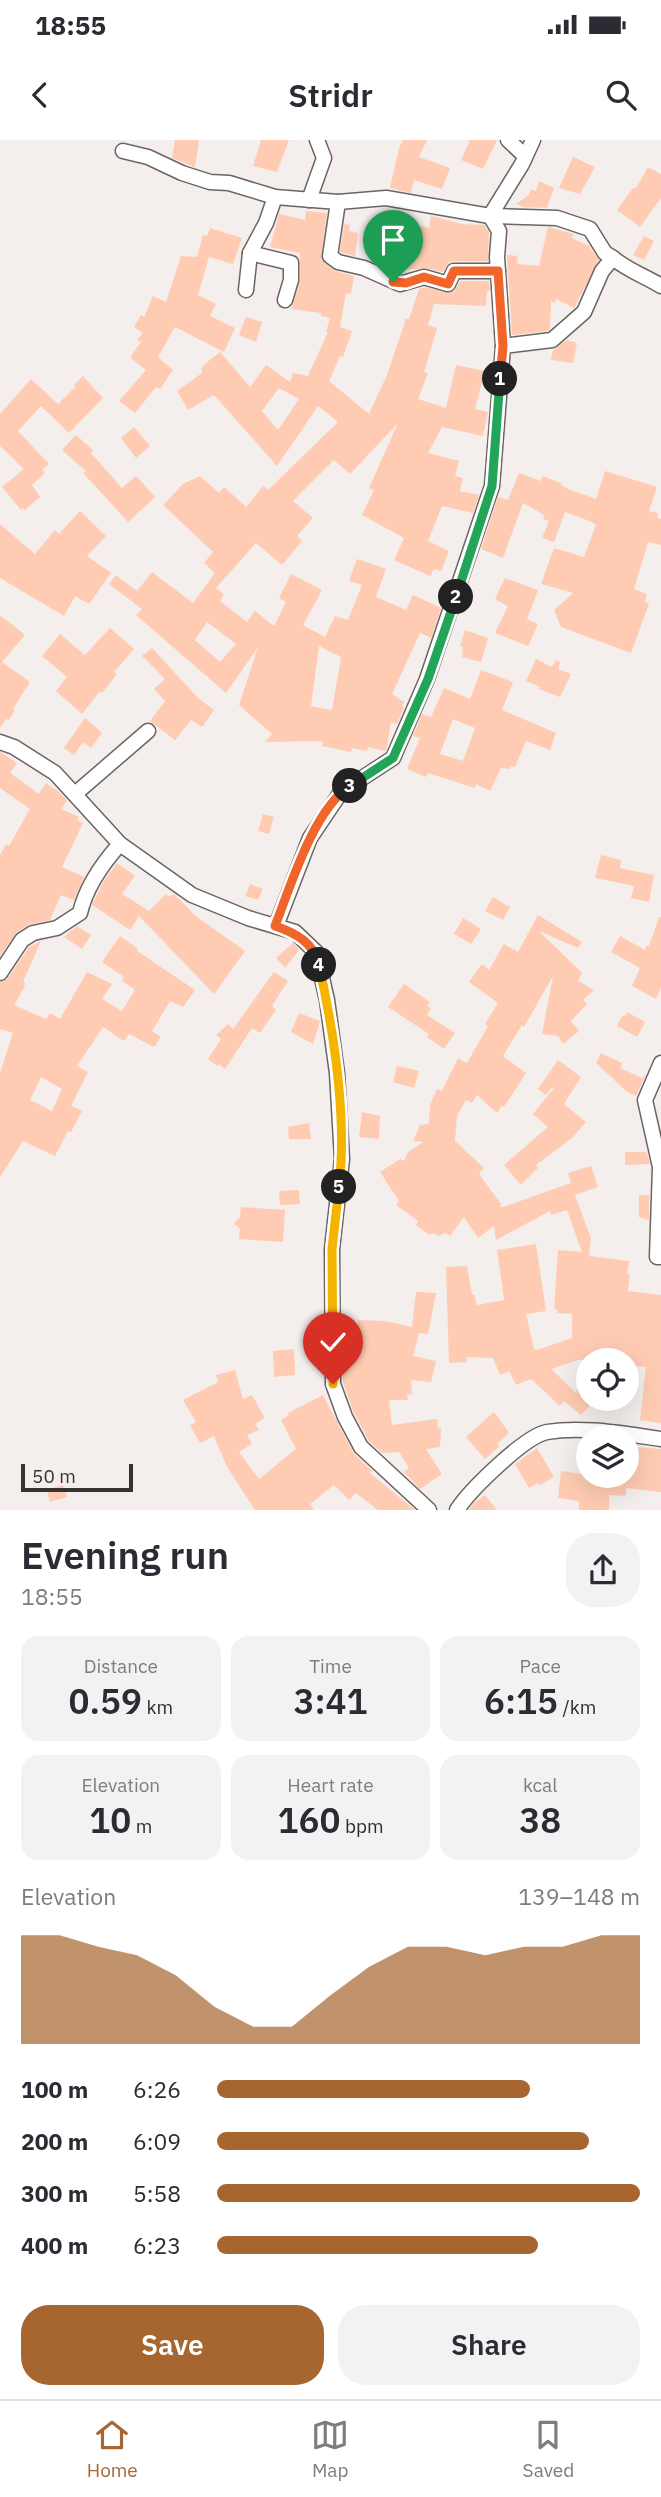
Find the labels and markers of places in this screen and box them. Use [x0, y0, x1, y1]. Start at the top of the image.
pin [363, 210, 423, 282]
pin: 1 [482, 362, 518, 396]
pin: 2 [438, 580, 474, 615]
pin: 3 [332, 768, 368, 804]
pin: 4 [302, 948, 336, 982]
pin: 5 [322, 1170, 356, 1204]
pin [303, 1312, 363, 1384]

